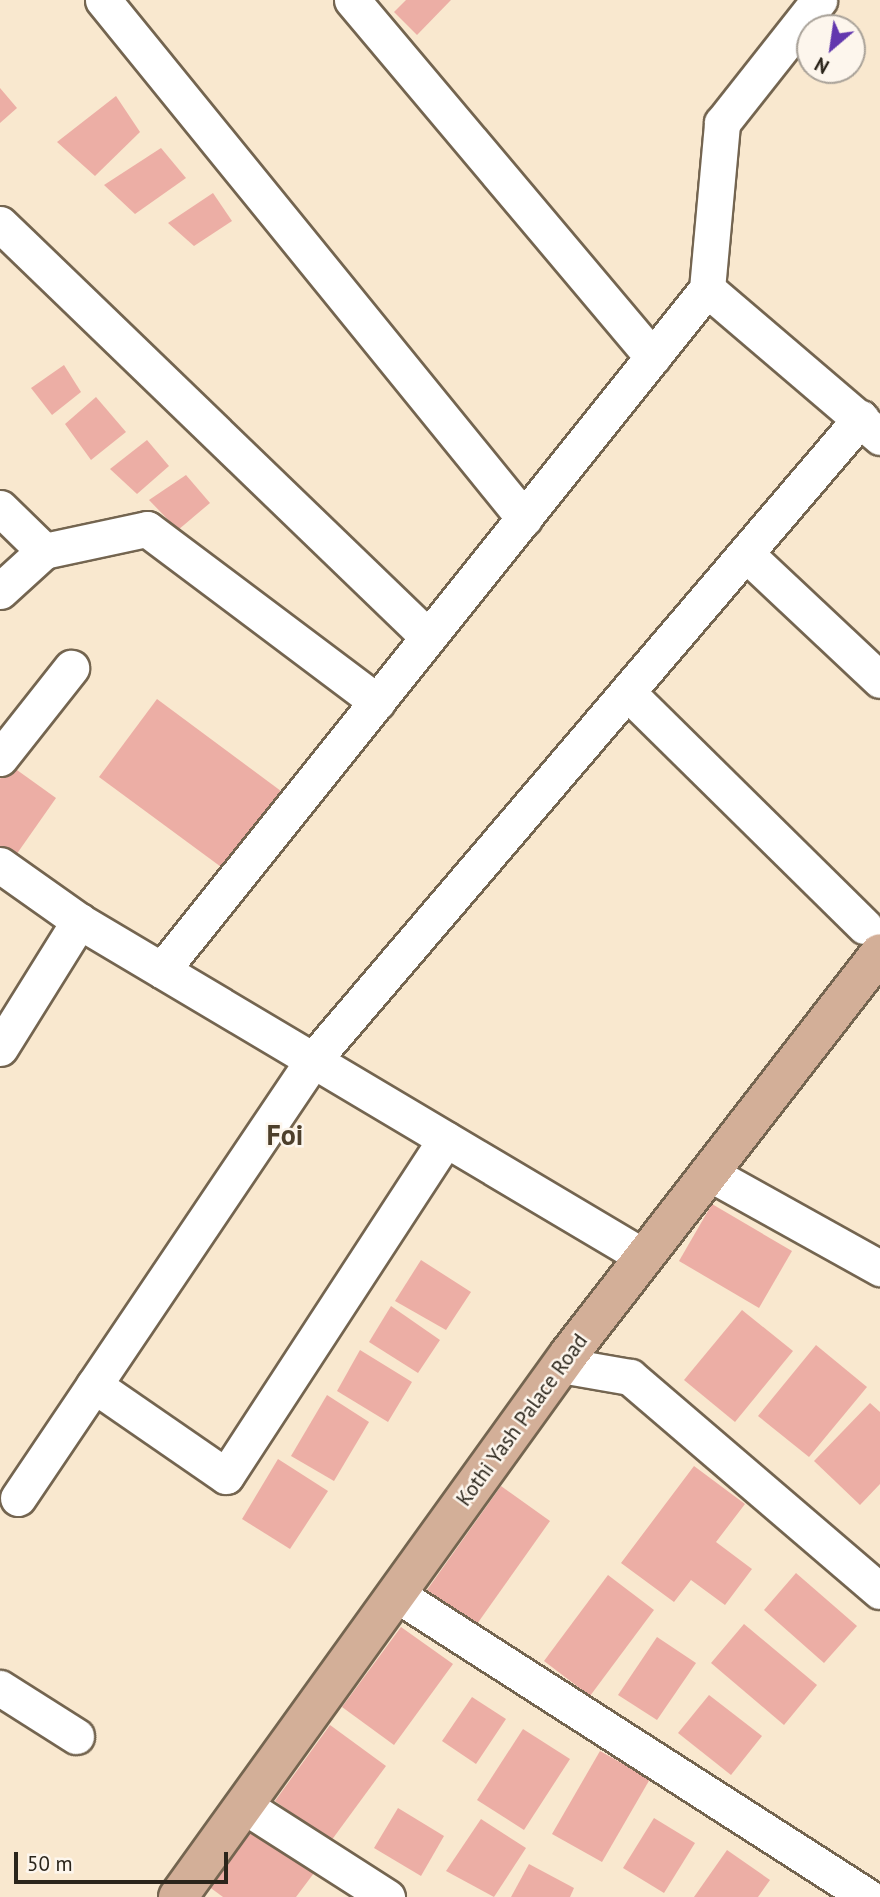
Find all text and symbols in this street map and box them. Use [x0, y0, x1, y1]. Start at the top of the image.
north arrow [796, 14, 866, 84]
text: N [811, 52, 833, 79]
district label: Foi [267, 1118, 303, 1152]
street label: Kothi Yash Palace Road [451, 1329, 593, 1511]
scale bar [18, 1838, 231, 1882]
text: 50 m [27, 1850, 73, 1877]

